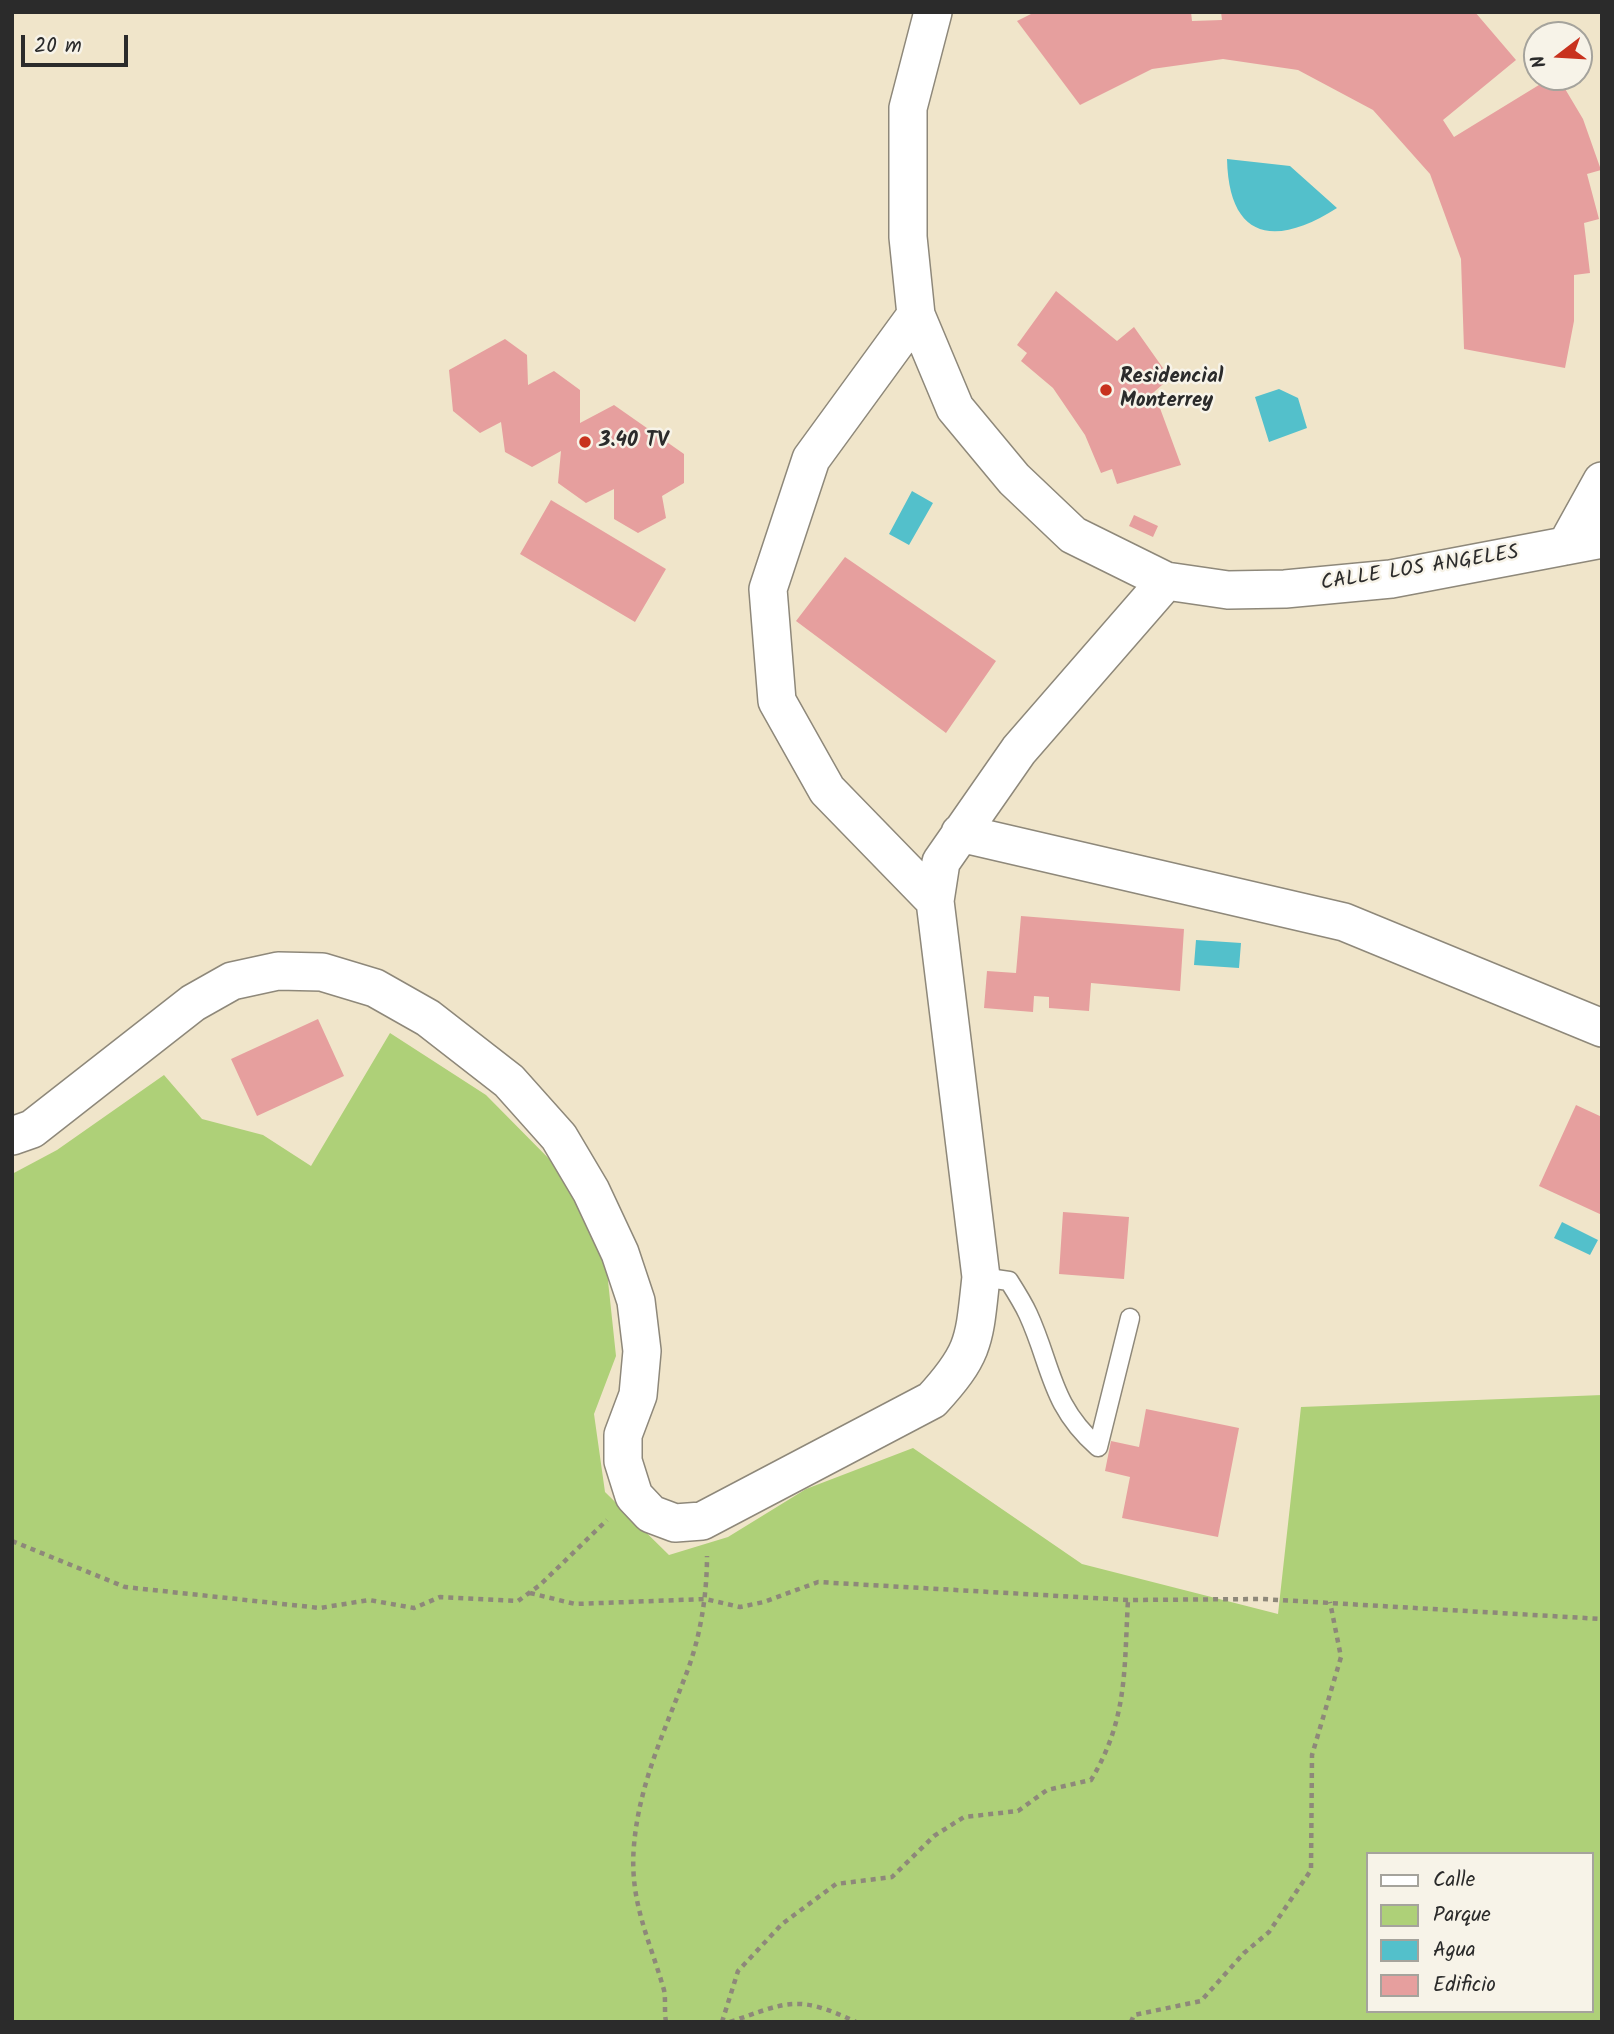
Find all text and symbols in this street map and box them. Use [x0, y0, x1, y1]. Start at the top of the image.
scale bar [24, 21, 131, 65]
north arrow [1523, 21, 1593, 91]
text: 20 m [34, 30, 82, 63]
text: N [1524, 51, 1556, 72]
place label: Residencial Monterrey [1120, 365, 1223, 415]
marker: Residencial Monterrey [1098, 382, 1114, 398]
place label: 3.40 TV [599, 429, 668, 455]
marker: 3.40 TV [577, 434, 593, 450]
street label: CALLE LOS ANGELES [1319, 542, 1521, 598]
legend [1366, 1852, 1593, 2013]
text: Calle [1433, 1864, 1475, 1897]
text: Parque [1433, 1899, 1491, 1932]
text: Agua [1433, 1934, 1476, 1967]
text: Edificio [1433, 1969, 1496, 2002]

